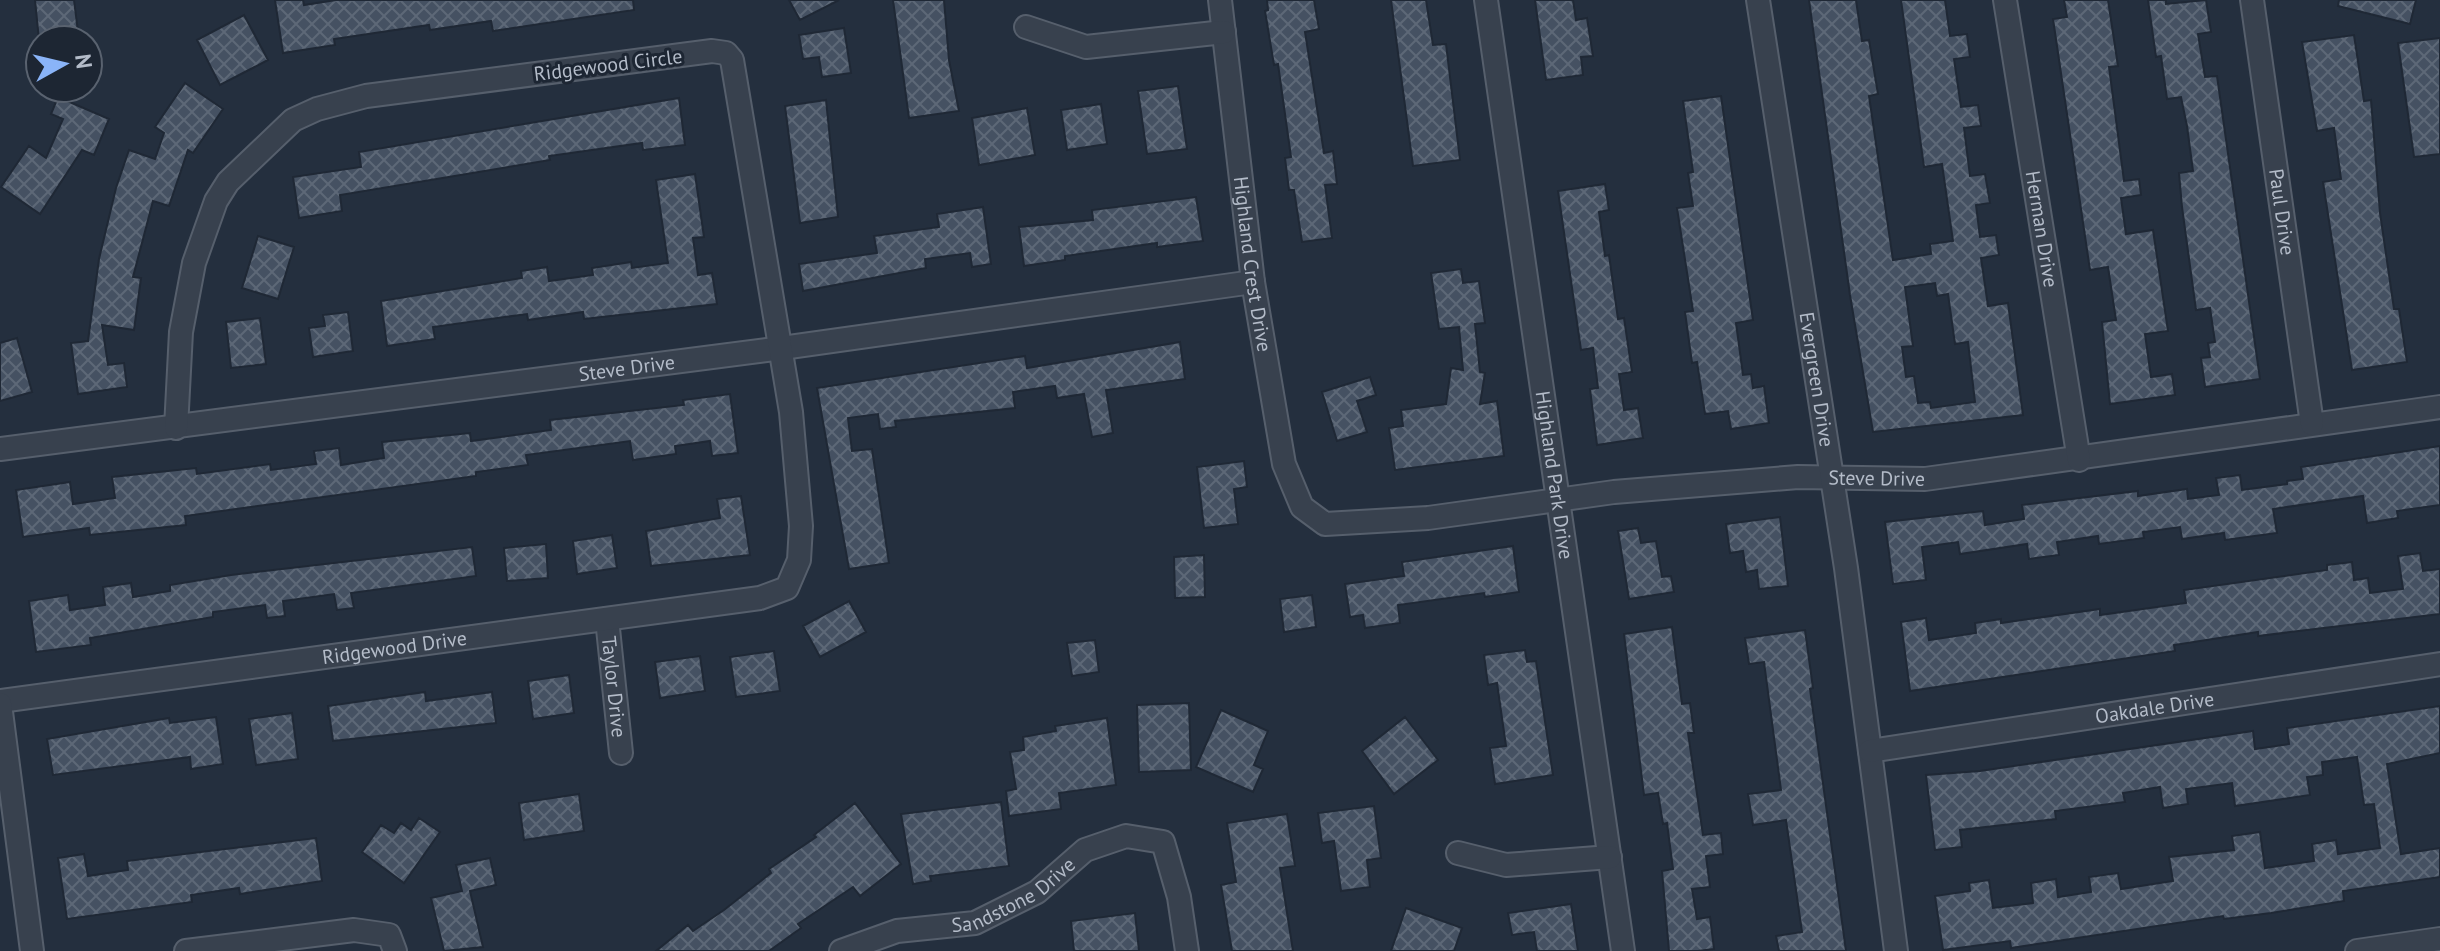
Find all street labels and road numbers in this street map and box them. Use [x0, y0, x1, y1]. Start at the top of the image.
street label: Ridgewood Circle [532, 43, 684, 87]
street label: Paul Drive [2263, 167, 2301, 257]
street label: Herman Drive [2020, 169, 2064, 289]
street label: Highland Crest Drive [1228, 175, 1278, 354]
street label: Evergreen Drive [1794, 310, 1840, 449]
street label: Steve Drive [577, 349, 676, 387]
street label: Highland Park Drive [1529, 389, 1579, 561]
street label: Steve Drive [1828, 464, 1925, 492]
street label: Ridgewood Drive [320, 625, 468, 670]
street label: Taylor Drive [596, 635, 632, 739]
street label: Oakdale Drive [2093, 686, 2216, 729]
street label: Sandstone Drive [950, 852, 1081, 938]

